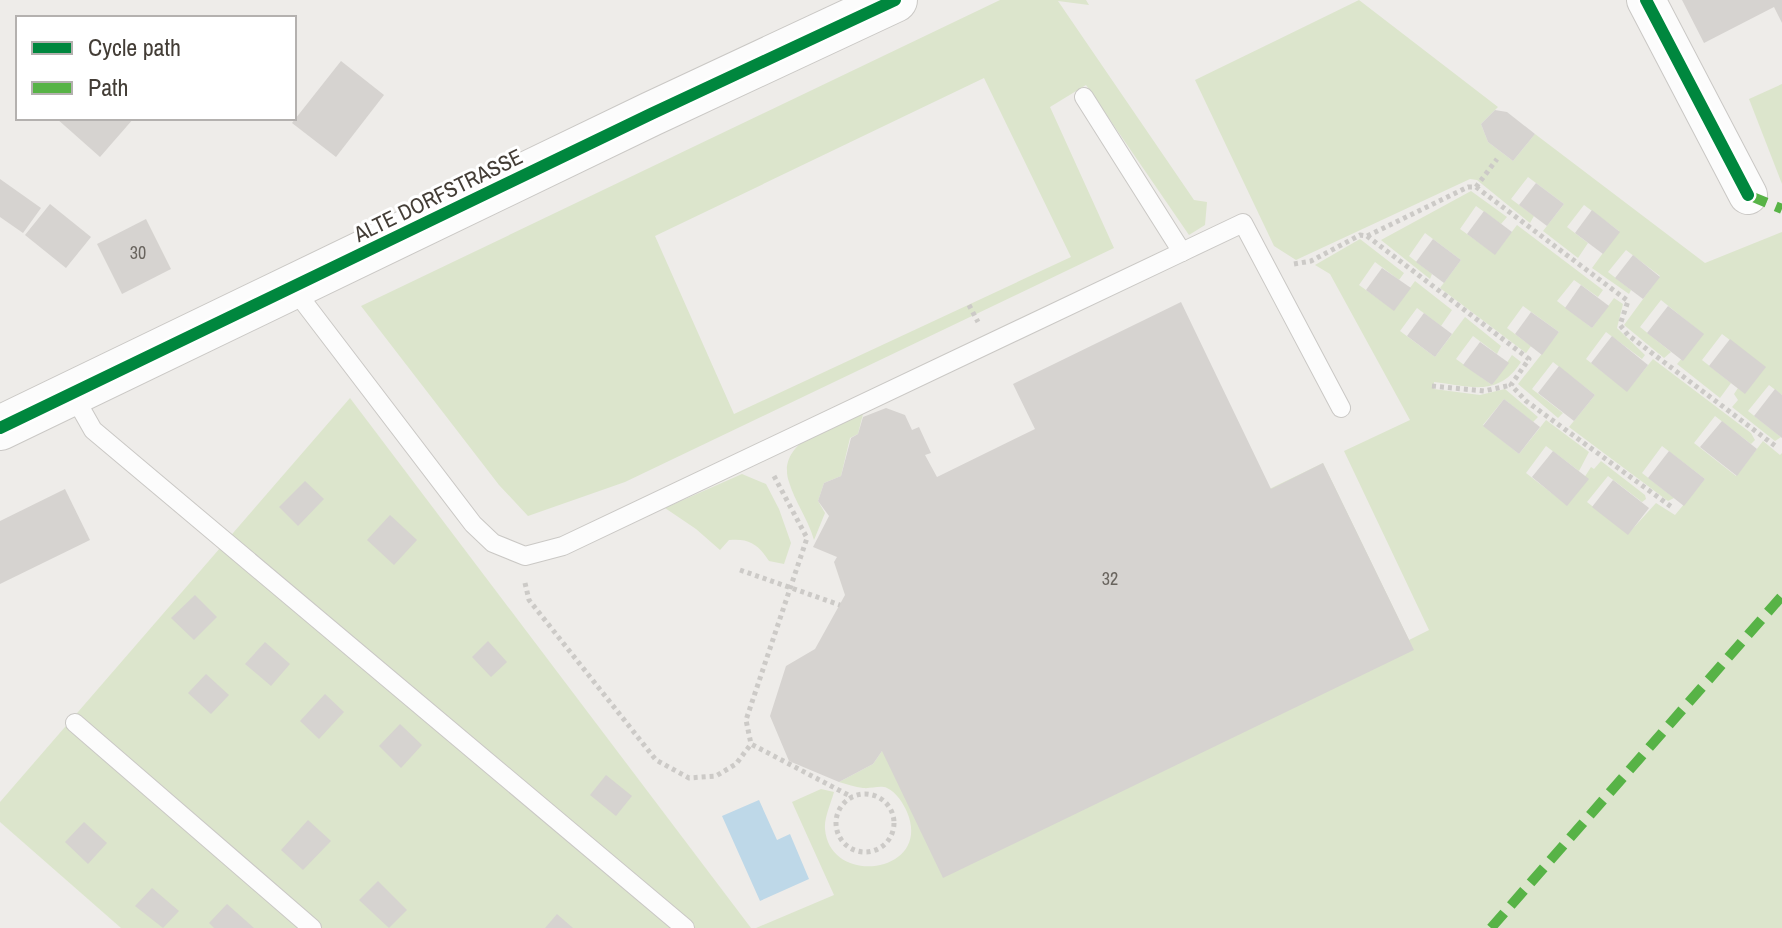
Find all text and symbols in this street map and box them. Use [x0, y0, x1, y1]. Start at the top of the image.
legend [16, 16, 296, 120]
text: Cycle path [88, 31, 181, 63]
text: Path [88, 71, 129, 103]
street label: ALTE DORFSTRASSE [348, 141, 527, 249]
house number: 30 [130, 240, 146, 265]
house number: 32 [1102, 566, 1118, 591]

